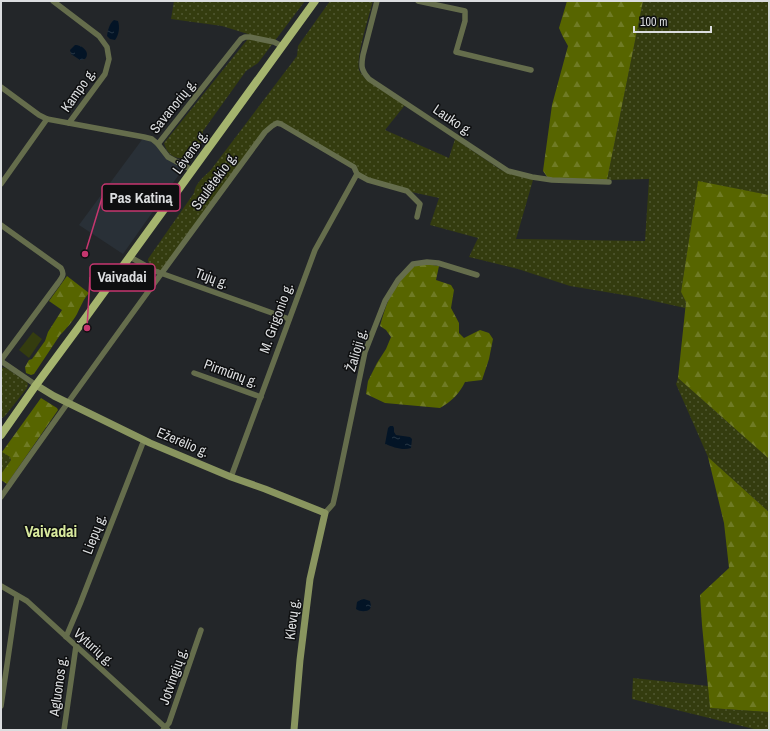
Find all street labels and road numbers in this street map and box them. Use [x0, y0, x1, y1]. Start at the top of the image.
street label: Kampo g. [57, 65, 99, 115]
street label: Savanorių g. [146, 75, 200, 137]
street label: Lauko g. [430, 100, 476, 140]
street label: Lėvens g. [168, 127, 212, 177]
street label: Saulėtekio g. [187, 149, 241, 213]
street label: Tujų g. [193, 264, 231, 292]
street label: M. Grigonio g. [255, 280, 297, 356]
street label: Žalioji g. [341, 326, 371, 374]
street label: Pirmūnų g. [202, 355, 260, 391]
street label: Ežerėlio g. [154, 423, 212, 461]
street label: Liepų g. [78, 511, 110, 557]
street label: Klevų g. [281, 597, 303, 641]
street label: Vyturių g. [70, 624, 118, 670]
street label: Jotvingių g. [155, 645, 191, 707]
street label: Agluonos g. [45, 655, 71, 718]

